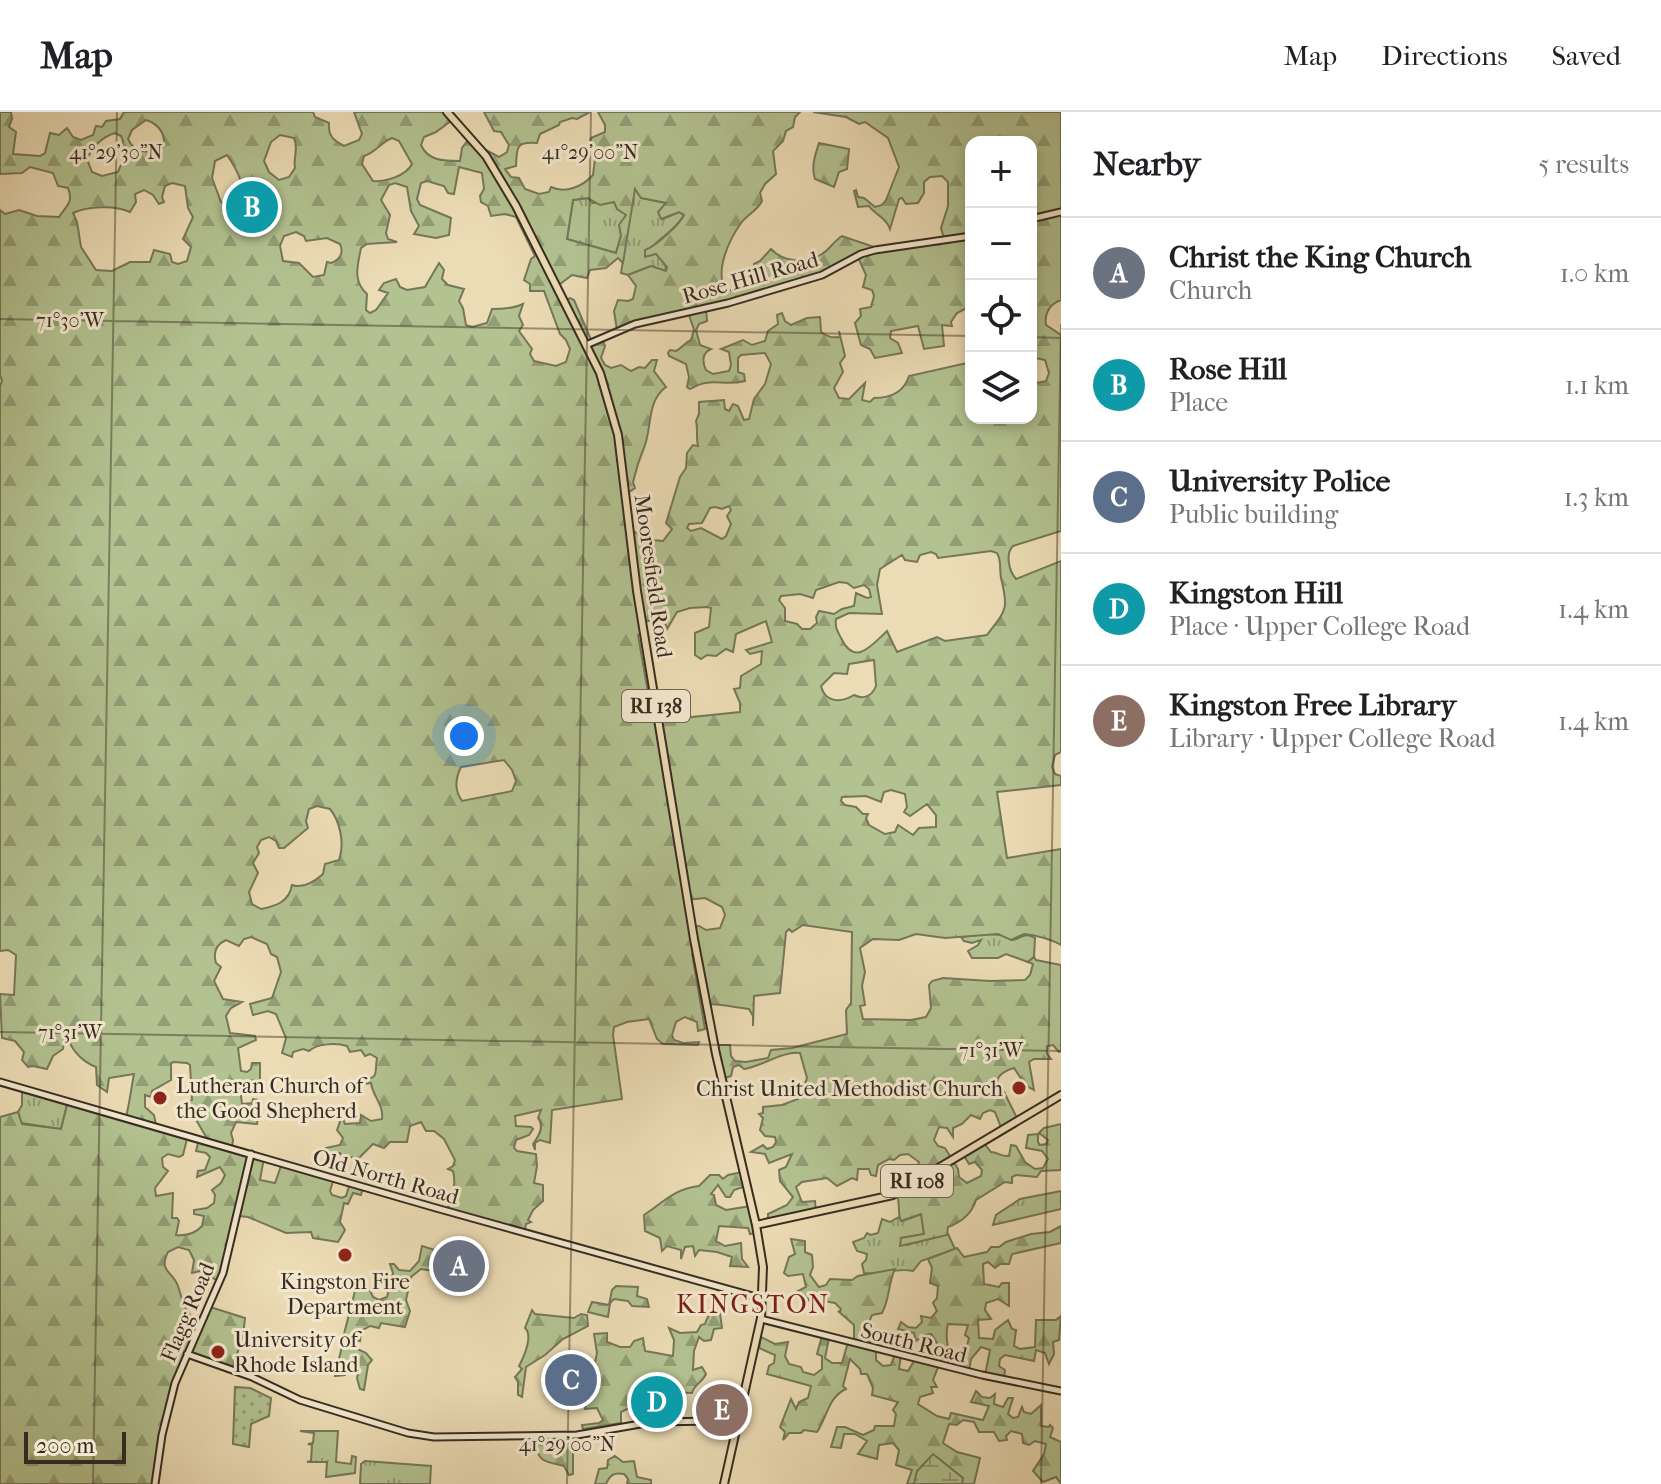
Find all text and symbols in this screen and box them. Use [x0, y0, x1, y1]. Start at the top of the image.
text: Map [40, 33, 113, 78]
text: Map [1284, 39, 1337, 72]
text: Directions [1381, 39, 1508, 72]
text: Saved [1552, 39, 1621, 72]
map controls [965, 136, 1037, 424]
button: + [965, 136, 1037, 208]
text: 41°29'30"N [69, 141, 163, 164]
text: 41°29'00"N [542, 141, 638, 164]
text: Nearby [1093, 144, 1200, 184]
text: 5 results [1538, 149, 1629, 180]
pin: B [226, 177, 278, 237]
button: − [965, 208, 1037, 280]
text: Christ the King Church [1169, 240, 1471, 275]
street label: Rose Hill Road [679, 246, 822, 310]
text: A [1111, 258, 1127, 289]
text: 1.0 km [1560, 258, 1629, 289]
text: Church [1169, 275, 1252, 306]
button: locate [965, 280, 1037, 352]
text: 71°30'W [36, 309, 105, 332]
button: layers [965, 352, 1037, 424]
text: Rose Hill [1169, 352, 1287, 387]
text: B [1111, 370, 1127, 401]
text: 1.1 km [1565, 370, 1629, 401]
text: Place [1169, 387, 1228, 418]
text: University Police [1169, 464, 1390, 499]
text: C [1110, 482, 1128, 513]
text: 1.3 km [1563, 482, 1629, 513]
street label: Mooresfield Road [629, 493, 677, 661]
text: Public building [1169, 499, 1338, 530]
text: Kingston Hill [1169, 576, 1343, 611]
text: D [1109, 594, 1129, 625]
text: 1.4 km [1558, 594, 1629, 625]
text: Place · Upper College Road [1169, 611, 1470, 642]
text: Kingston Free Library [1169, 688, 1456, 723]
road number: RI 138 [622, 690, 690, 722]
text: E [1111, 706, 1127, 737]
text: 1.4 km [1558, 706, 1629, 737]
your location [444, 716, 484, 756]
text: Library · Upper College Road [1169, 723, 1496, 754]
text: 71°31'W [38, 1021, 103, 1044]
text: 71°31'W [959, 1039, 1024, 1062]
place label: Lutheran Church of the Good Shepherd [176, 1073, 368, 1124]
place label: Christ United Methodist Church [696, 1076, 1004, 1102]
marker: Christ United Methodist Church [1010, 1079, 1028, 1097]
marker: Lutheran Church of the Good Shepherd [151, 1089, 169, 1107]
street label: Old North Road [310, 1144, 463, 1211]
road number: RI 108 [881, 1165, 953, 1197]
pin: A [433, 1236, 485, 1296]
marker: Kingston Fire Department [336, 1246, 354, 1264]
street label: Flagg Road [155, 1258, 221, 1366]
place label: Kingston Fire Department [280, 1269, 410, 1320]
district label: KINGSTON [676, 1289, 830, 1320]
street label: South Road [858, 1317, 971, 1369]
place label: University of Rhode Island [234, 1327, 363, 1378]
marker: University of Rhode Island [209, 1343, 227, 1361]
pin: C [545, 1350, 597, 1410]
pin: D [631, 1372, 683, 1432]
pin: E [696, 1380, 748, 1440]
scale bar [24, 1428, 126, 1464]
text: 200 m [36, 1433, 95, 1459]
text: 41°29'00"N [519, 1433, 615, 1456]

